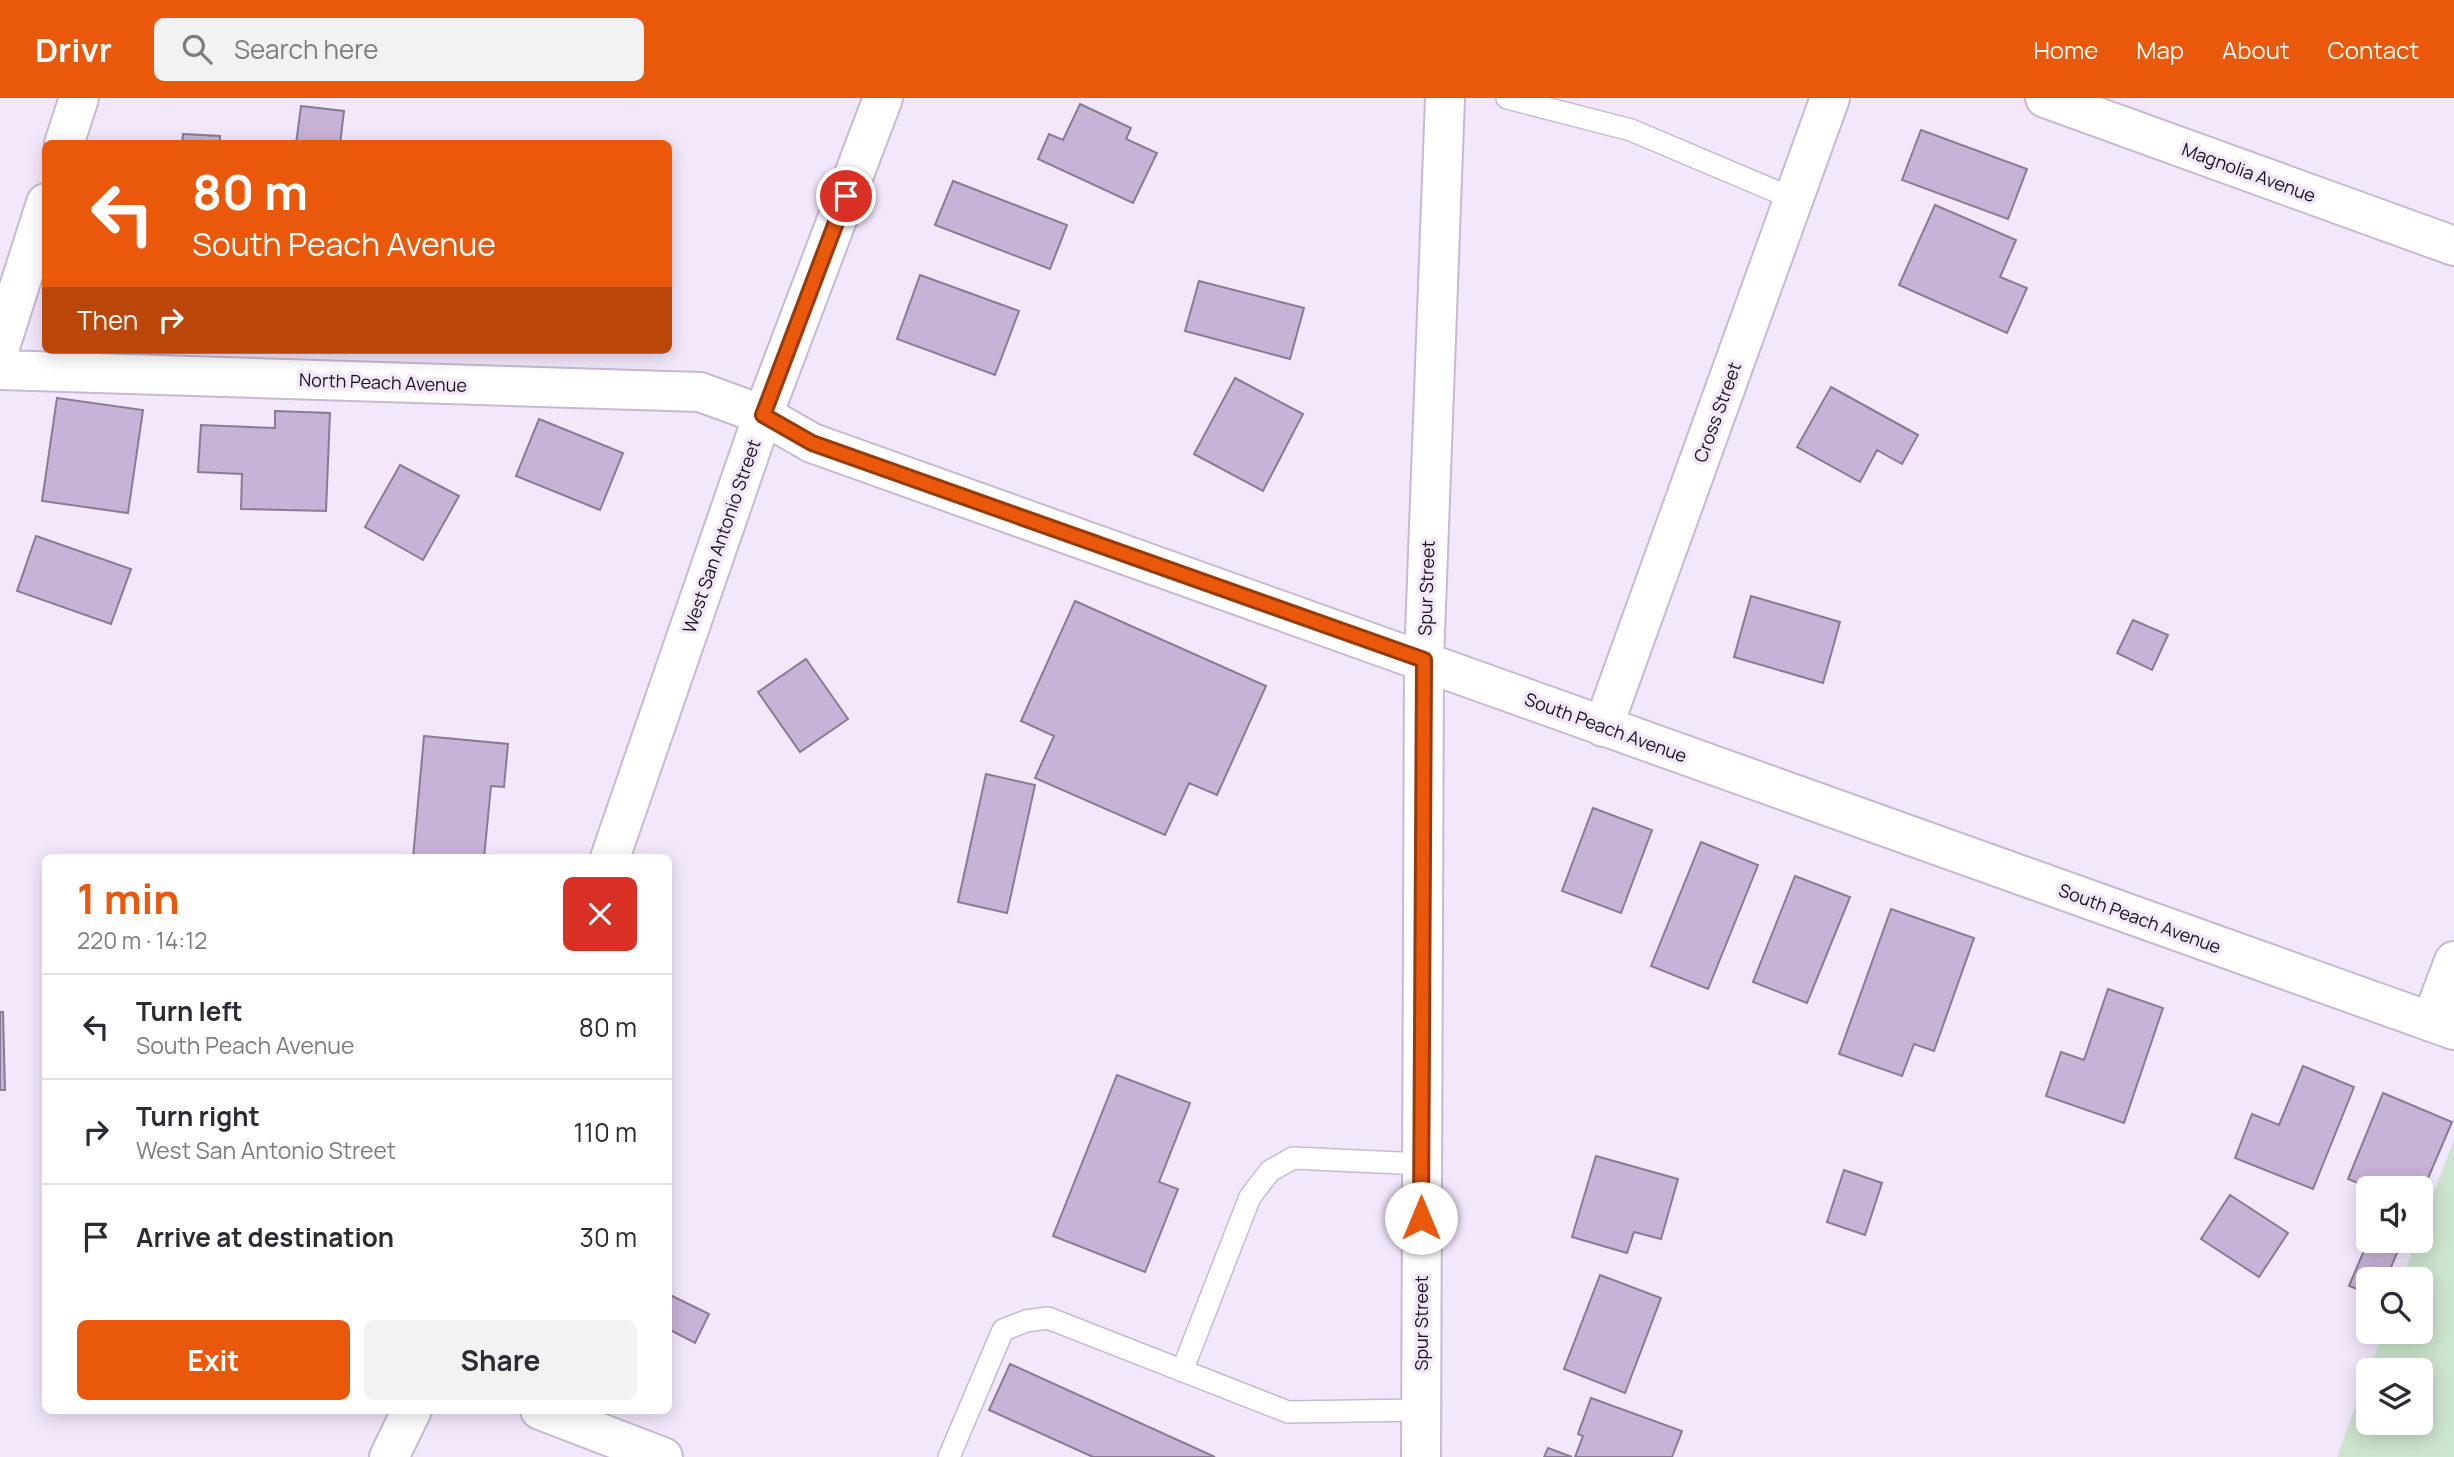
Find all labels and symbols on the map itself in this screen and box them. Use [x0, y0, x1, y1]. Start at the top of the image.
street label: Magnolia Avenue [2179, 137, 2319, 207]
pin [816, 166, 876, 226]
street label: Cross Street [1688, 359, 1746, 465]
street label: North Peach Avenue [299, 367, 467, 397]
street label: West San Antonio Street [677, 436, 765, 636]
street label: Spur Street [1412, 540, 1440, 636]
street label: South Peach Avenue [1522, 686, 1690, 768]
street label: South Peach Avenue [2056, 877, 2224, 959]
position arrow [1384, 1181, 1458, 1255]
street label: Spur Street [1409, 1275, 1433, 1371]

